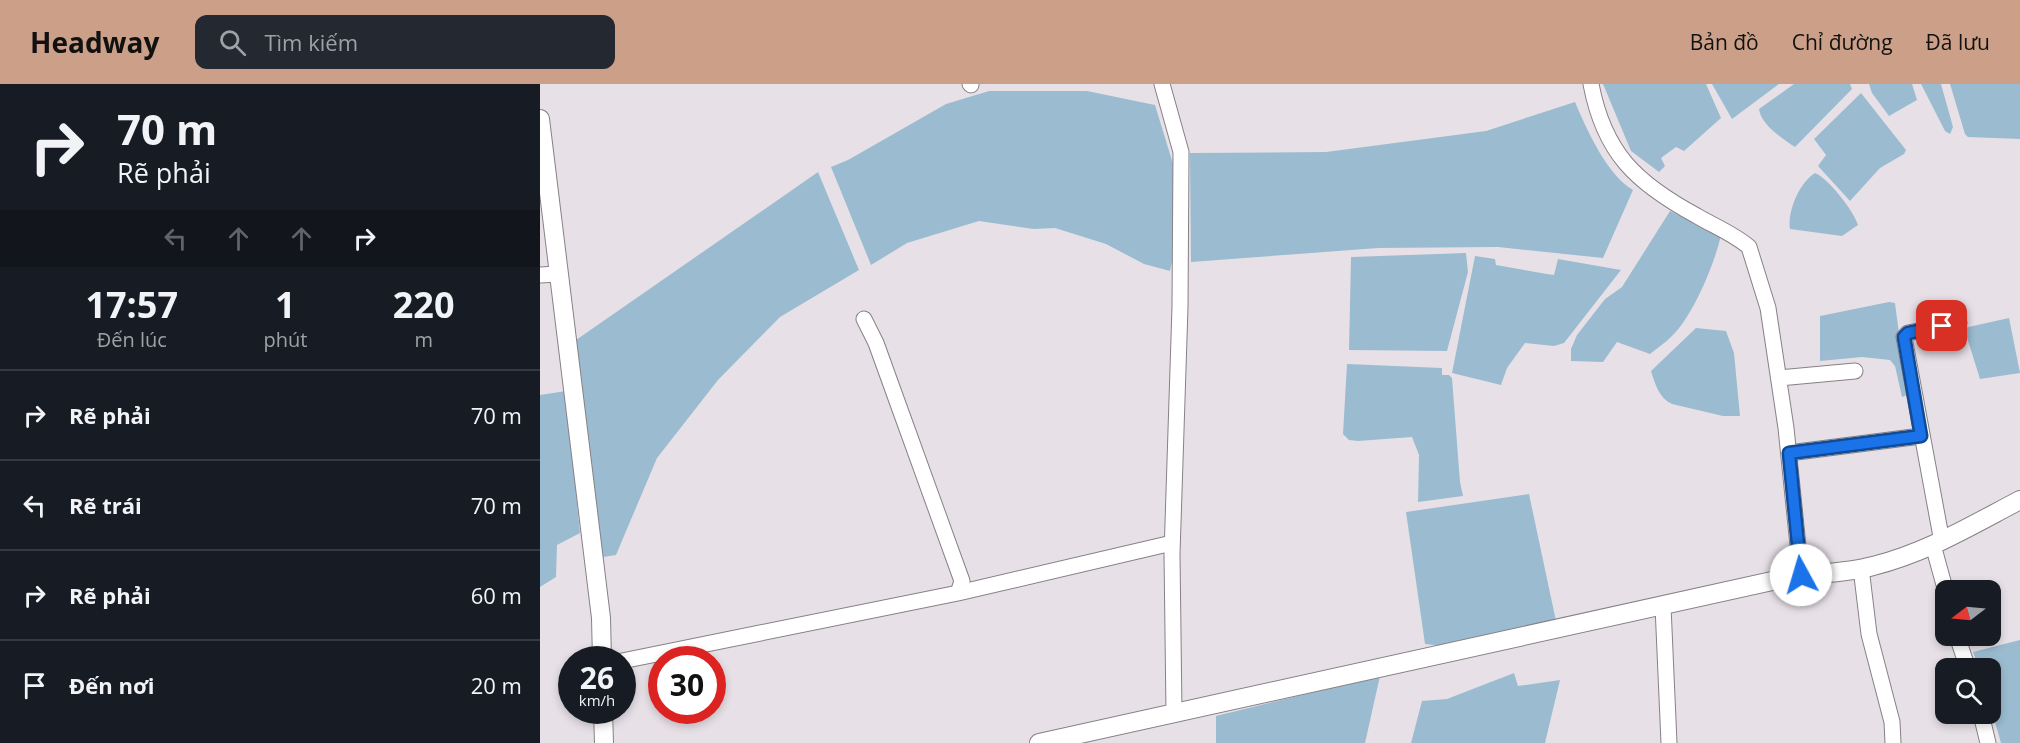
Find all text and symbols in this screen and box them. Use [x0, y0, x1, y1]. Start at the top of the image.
search box [195, 15, 615, 69]
text: Headway [30, 23, 159, 61]
icon: search [216, 26, 249, 59]
text: Tìm kiếm [264, 27, 358, 57]
text: Bản đồ [1690, 28, 1759, 56]
text: Chỉ đường [1792, 28, 1893, 56]
text: Đã lưu [1926, 28, 1990, 56]
text: 70 m [117, 100, 217, 157]
icon: right [18, 108, 96, 186]
text: Rẽ phải [117, 154, 211, 191]
icon: left [159, 222, 192, 255]
icon: ahead [222, 222, 255, 255]
icon: ahead [285, 222, 318, 255]
icon: right [348, 222, 381, 255]
text: 17:57 [85, 280, 178, 329]
text: 1 [275, 280, 296, 329]
text: 220 [393, 280, 455, 329]
pin [1916, 300, 1967, 351]
icon: arrive [1925, 309, 1958, 342]
text: Đến lúc [97, 326, 167, 353]
text: phút [263, 326, 307, 353]
text: m [414, 326, 433, 353]
icon: right [18, 399, 51, 432]
text: Rẽ phải [69, 400, 151, 430]
text: 70 m [471, 400, 522, 430]
icon: left [18, 489, 51, 522]
text: Rẽ trái [69, 490, 142, 520]
text: 70 m [471, 490, 522, 520]
position arrow [1769, 543, 1833, 607]
icon: right [18, 579, 51, 612]
text: Rẽ phải [69, 580, 151, 610]
text: 60 m [471, 580, 522, 610]
north arrow [1935, 580, 2001, 646]
map controls [1935, 580, 2001, 724]
speed limit sign: 30 [648, 646, 726, 724]
text: 26 [580, 657, 614, 698]
button: search [1935, 658, 2001, 724]
icon: arrive [18, 669, 51, 702]
text: Đến nơi [69, 670, 155, 700]
text: 20 m [471, 670, 522, 700]
text: km/h [579, 690, 615, 710]

